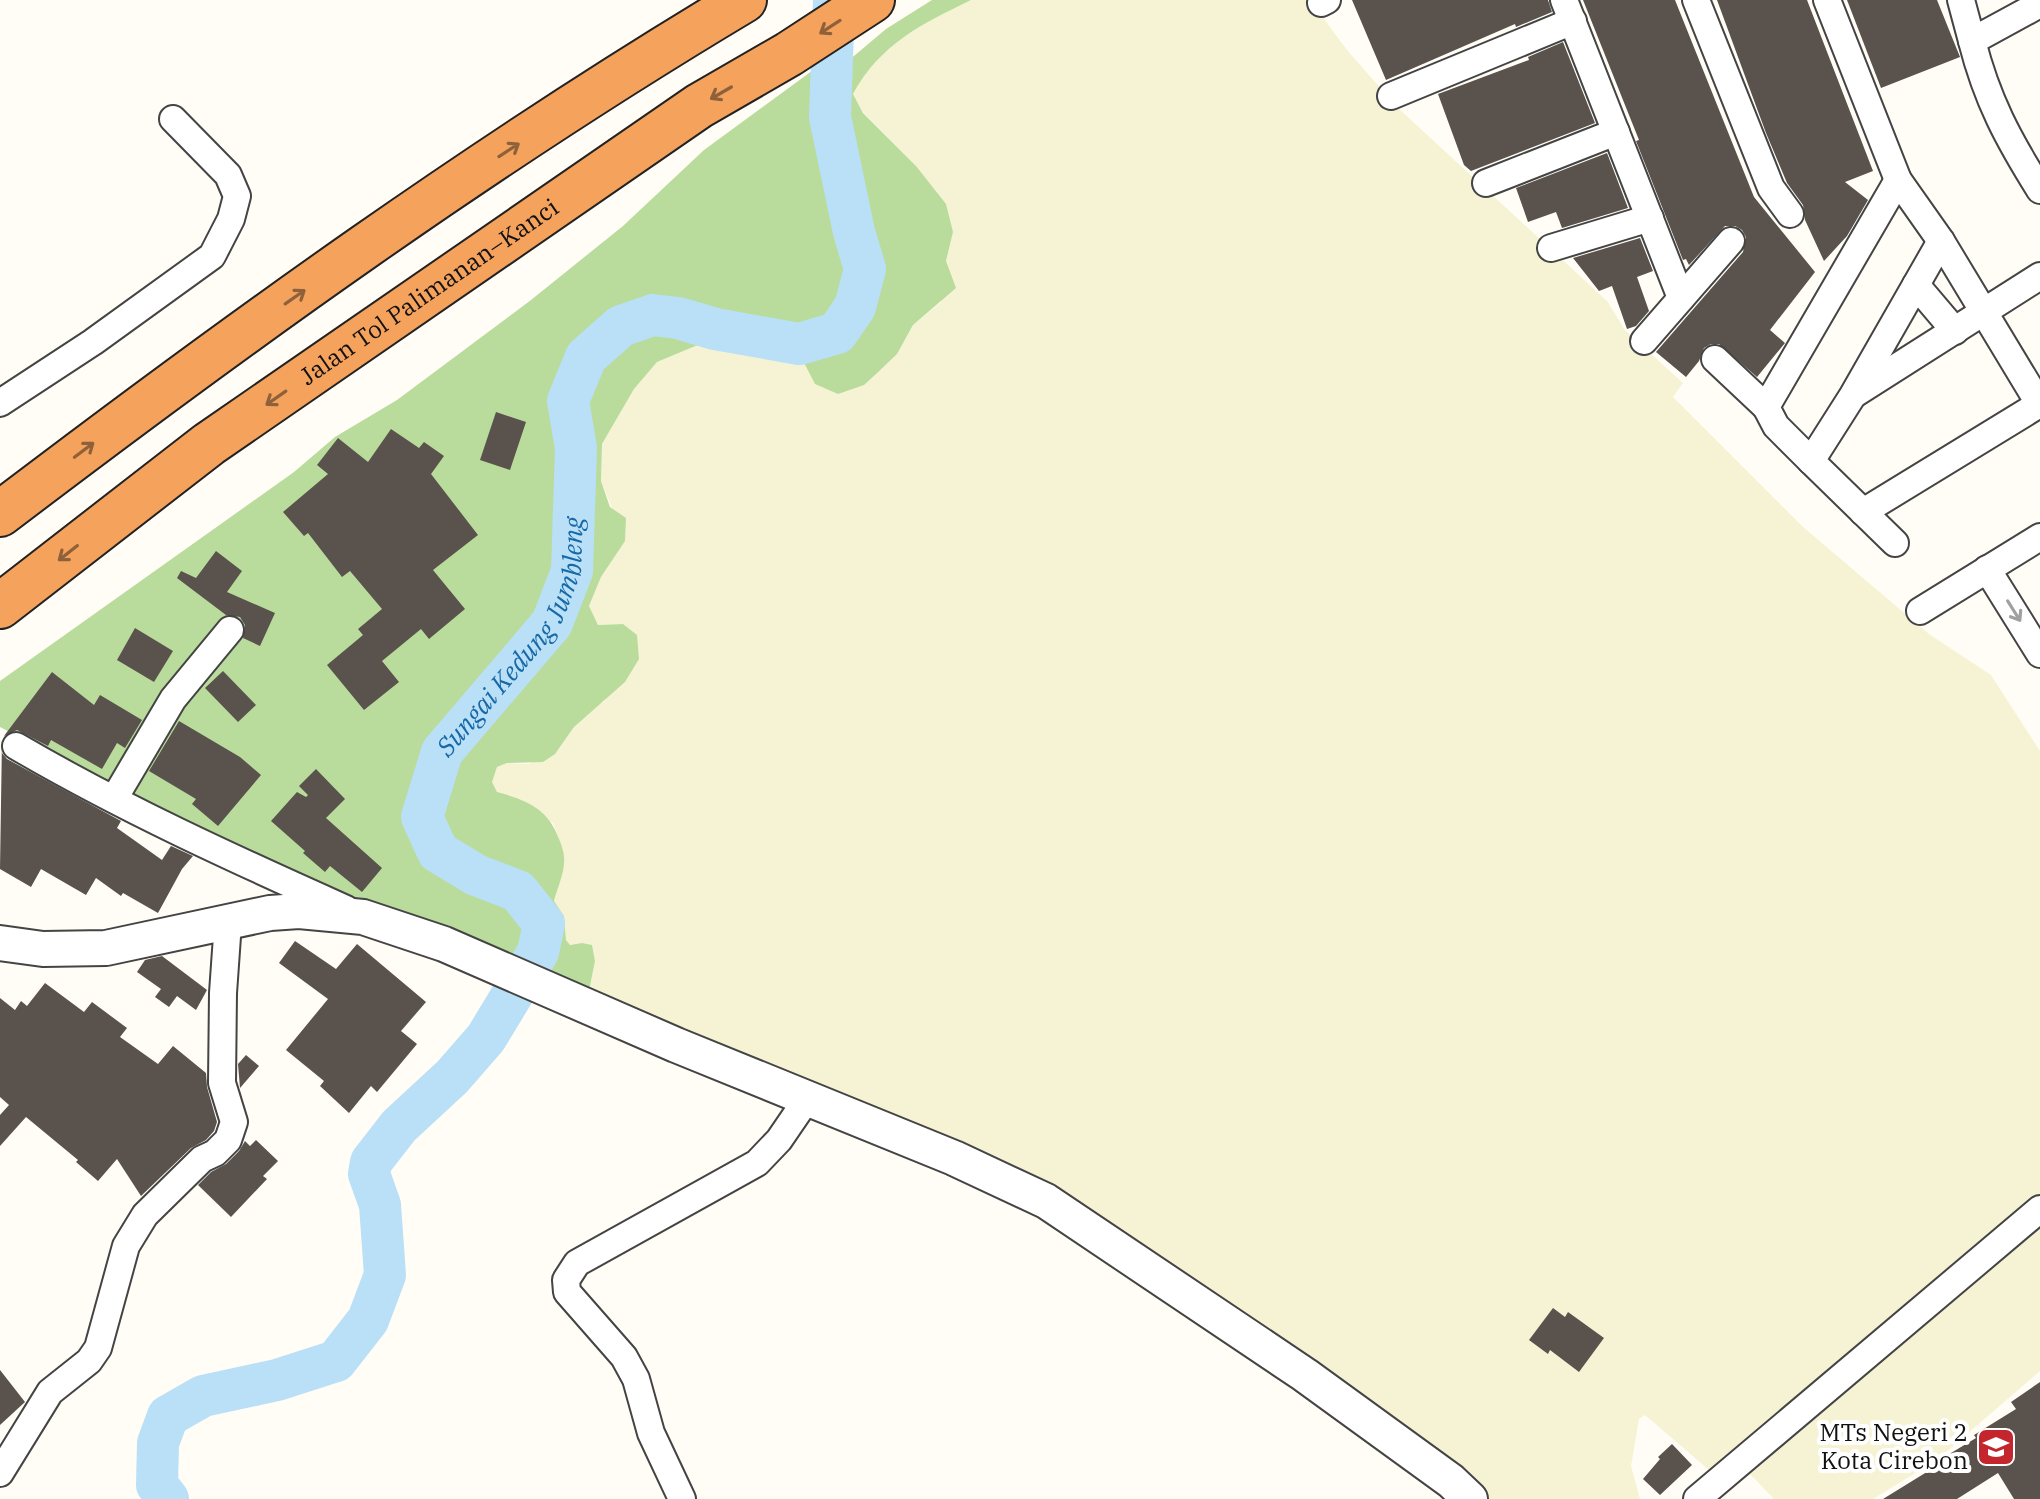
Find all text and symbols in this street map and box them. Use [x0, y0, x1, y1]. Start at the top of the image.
one-way arrow [820, 19, 842, 35]
one-way arrow [710, 86, 734, 101]
one-way arrow [497, 142, 520, 158]
street label: Jalan Tol Palimanan–Kanci [293, 191, 564, 392]
one-way arrow [283, 289, 305, 305]
one-way arrow [265, 390, 287, 406]
one-way arrow [73, 441, 94, 458]
water label: Sungai Kedung Jumbleng [427, 515, 590, 764]
one-way arrow [58, 545, 79, 562]
one-way arrow [2005, 600, 2022, 622]
place label: MTs Negeri 2 Kota Cirebon [1820, 1416, 1968, 1476]
school or university icon: MTs Negeri 2 Kota Cirebon [1975, 1426, 2017, 1468]

